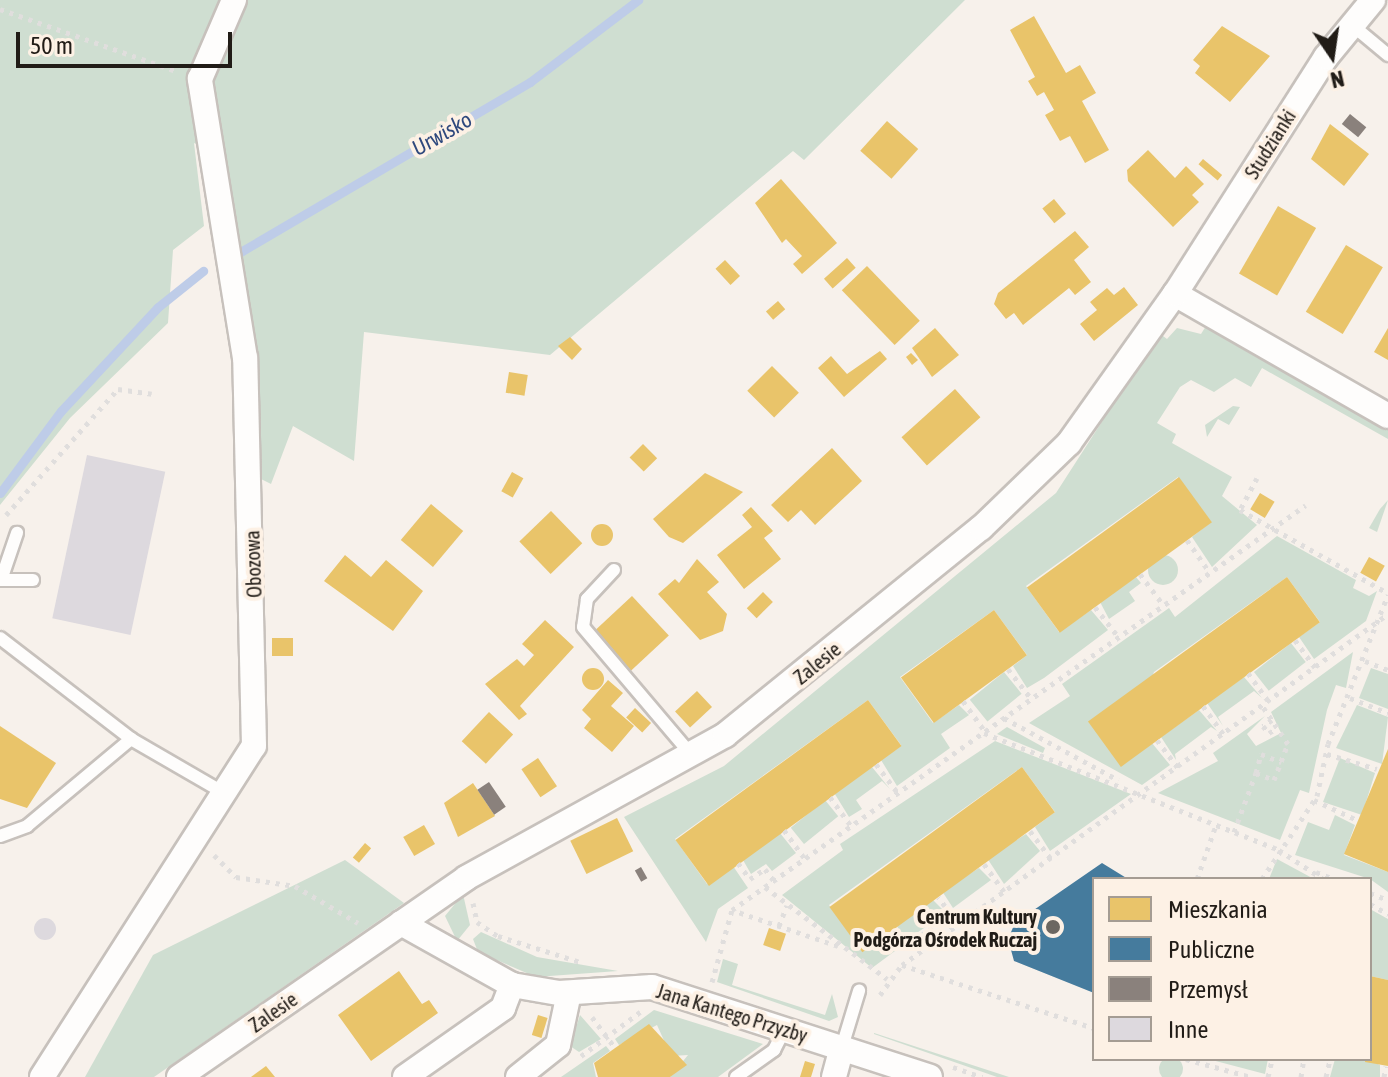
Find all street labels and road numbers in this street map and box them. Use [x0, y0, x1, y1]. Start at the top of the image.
street label: Studzianki [1239, 105, 1301, 183]
street label: Obozowa [240, 530, 266, 598]
street label: Zalesie [789, 637, 845, 689]
street label: Jana Kantego Przyzby [654, 979, 810, 1047]
street label: Zalesie [244, 987, 302, 1037]

